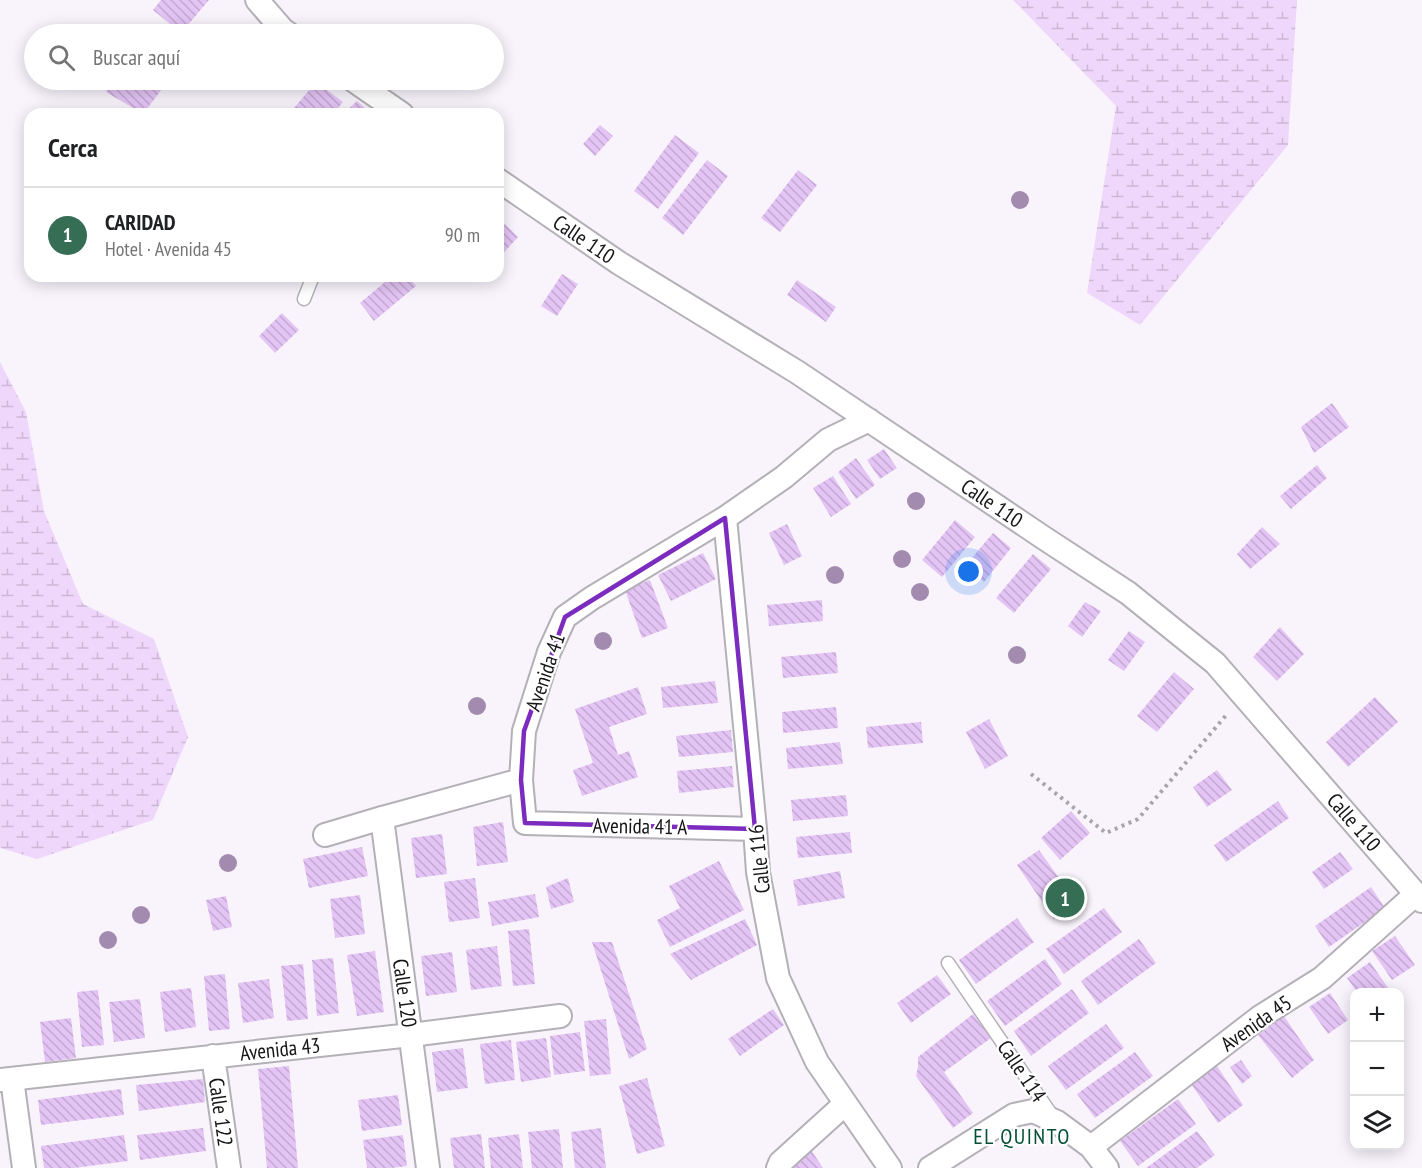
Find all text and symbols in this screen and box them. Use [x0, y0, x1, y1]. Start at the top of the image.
search box [24, 24, 504, 90]
icon: search [45, 41, 78, 74]
text: Buscar aquí [93, 43, 180, 71]
text: Cerca [48, 131, 98, 164]
text: CARIDAD [105, 208, 176, 236]
street label: Calle 110 [548, 209, 620, 269]
text: 1 [63, 222, 72, 248]
text: 90 m [445, 222, 480, 248]
text: Hotel · Avenida 45 [105, 236, 232, 262]
street label: Calle 110 [956, 473, 1028, 533]
your location [954, 557, 983, 586]
street label: Avenida 41 [519, 629, 571, 715]
street label: Calle 110 [1321, 787, 1387, 857]
street label: Avenida 41 A [592, 812, 688, 840]
street label: Calle 116 [742, 823, 776, 895]
pin: 1 [1046, 876, 1084, 920]
street label: Calle 120 [387, 957, 423, 1029]
map controls [1350, 988, 1404, 1150]
button: + [1350, 988, 1404, 1042]
street label: Avenida 45 [1215, 989, 1297, 1057]
street label: Avenida 43 [238, 1031, 322, 1067]
street label: Calle 114 [992, 1035, 1053, 1108]
button: − [1350, 1042, 1404, 1096]
street label: Calle 122 [203, 1076, 239, 1148]
button: layers [1350, 1096, 1404, 1150]
district label: EL QUINTO [973, 1122, 1071, 1150]

